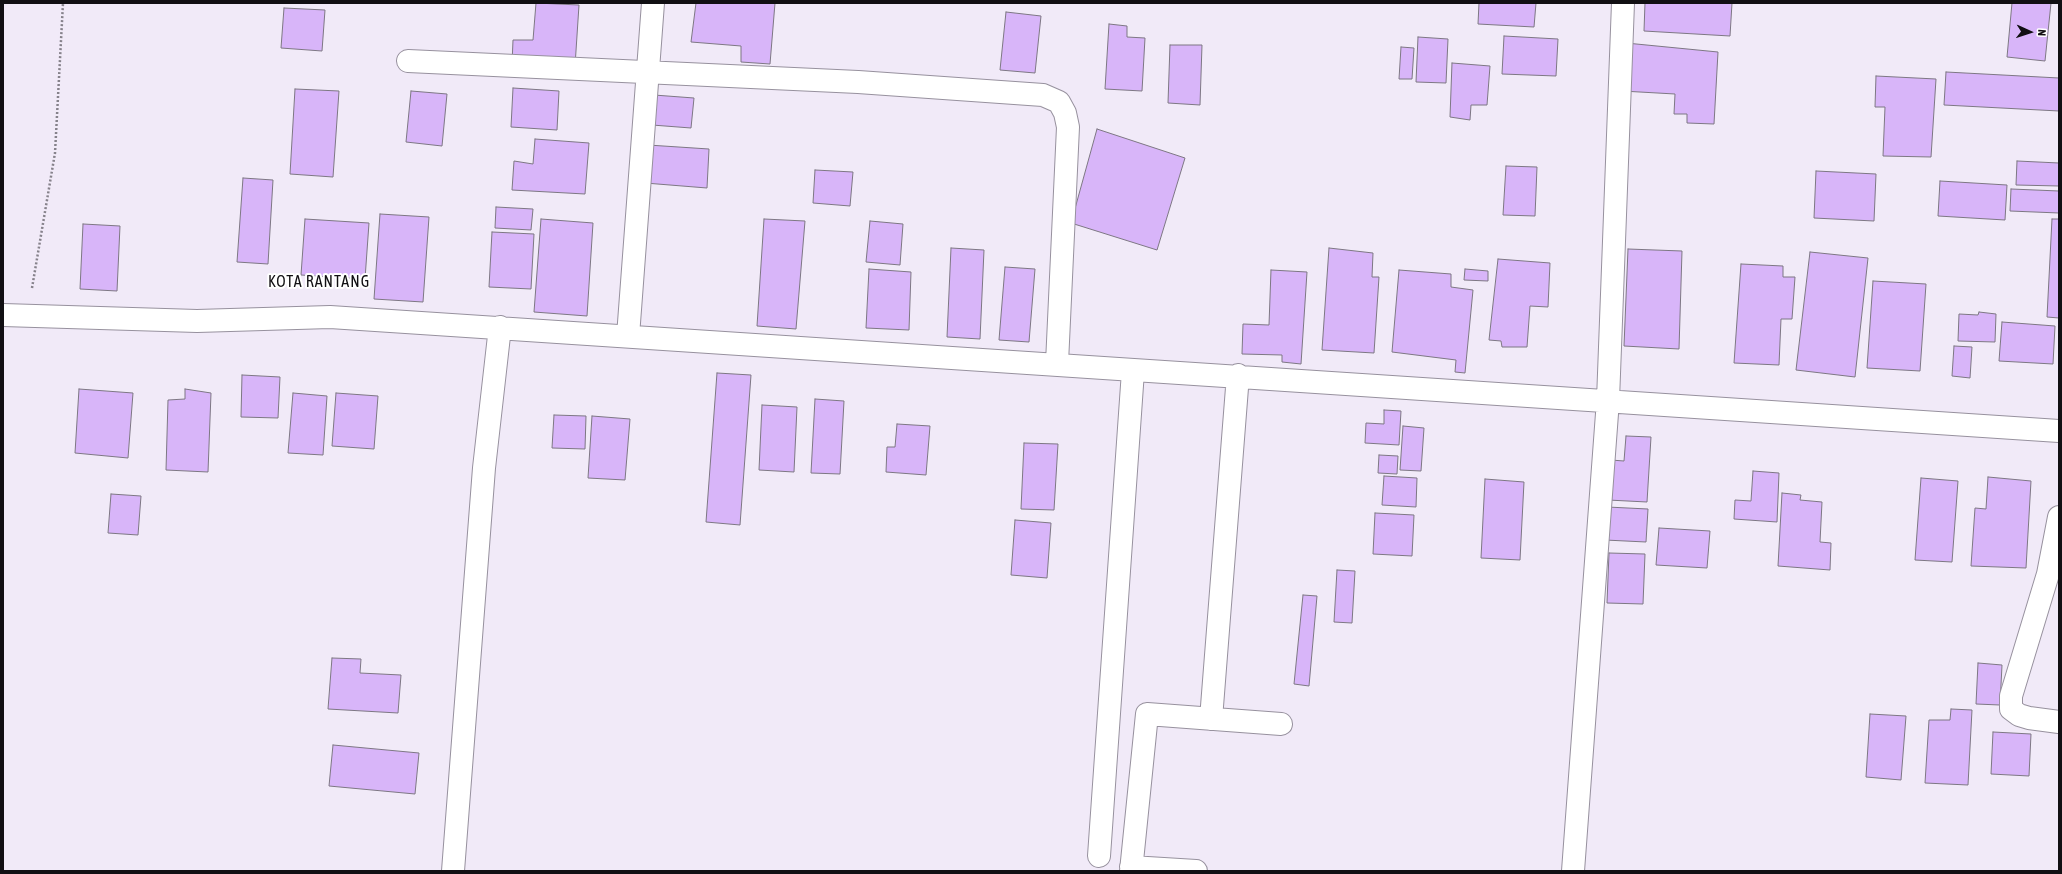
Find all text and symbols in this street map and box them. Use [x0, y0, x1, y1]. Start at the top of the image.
north arrow [2010, 12, 2050, 52]
text: N [2036, 29, 2048, 36]
district label: KOTA RANTANG [268, 272, 370, 292]

